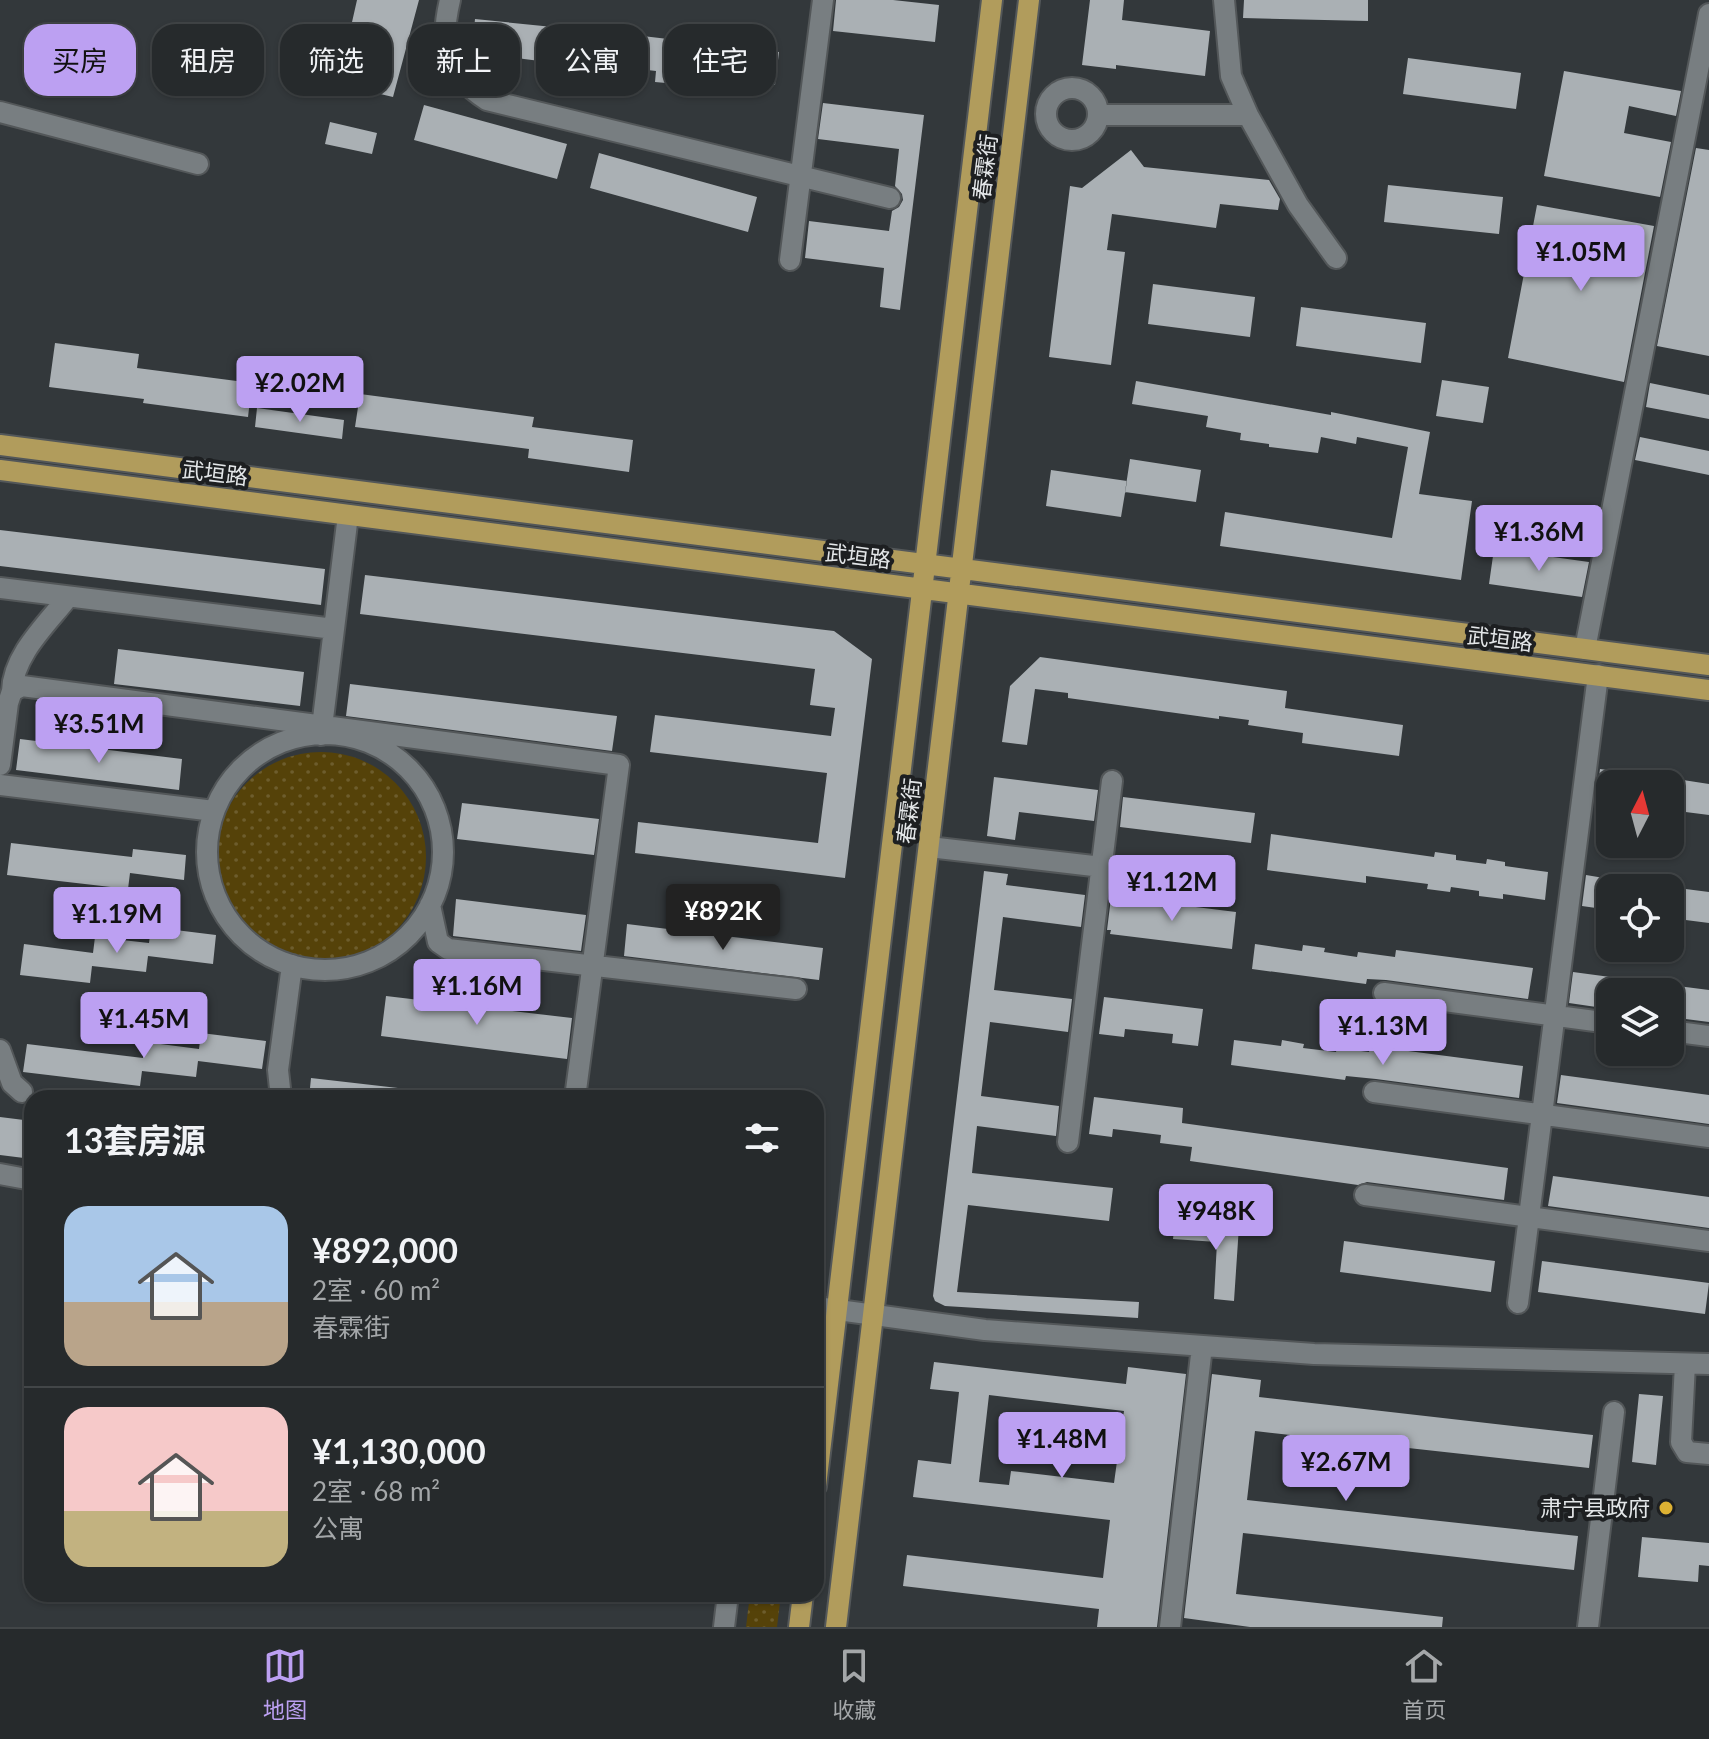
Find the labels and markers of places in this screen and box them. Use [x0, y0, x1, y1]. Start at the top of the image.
pin: ¥1.05M [1516, 225, 1646, 293]
pin: ¥2.02M [235, 356, 365, 424]
pin: ¥1.36M [1474, 505, 1604, 573]
pin: ¥3.51M [34, 697, 164, 765]
pin: ¥1.12M [1107, 855, 1237, 923]
pin: ¥892K [667, 884, 779, 952]
pin: ¥1.19M [52, 887, 182, 955]
pin: ¥1.16M [412, 959, 542, 1027]
pin: ¥1.45M [79, 992, 209, 1060]
pin: ¥1.13M [1318, 999, 1448, 1067]
pin: ¥948K [1160, 1184, 1272, 1252]
pin: ¥1.48M [997, 1412, 1127, 1480]
pin: ¥2.67M [1281, 1435, 1411, 1503]
place label: 肃宁县政府 [1540, 1494, 1650, 1521]
marker: 肃宁县政府 [1657, 1499, 1675, 1517]

